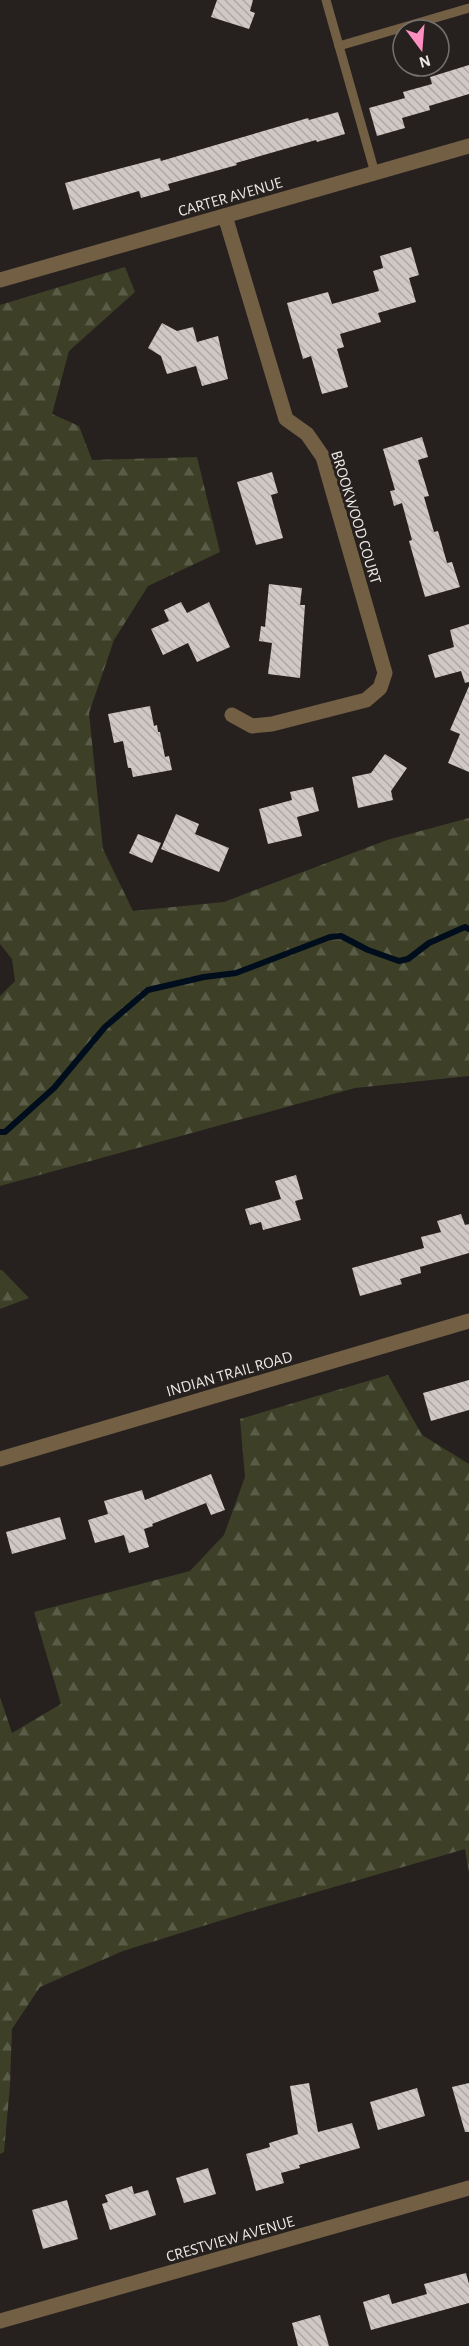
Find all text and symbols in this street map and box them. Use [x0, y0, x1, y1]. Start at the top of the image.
north arrow [391, 18, 451, 78]
text: N [417, 52, 432, 71]
street label: CARTER AVENUE [177, 174, 284, 219]
street label: BROOKWOOD COURT [328, 449, 384, 586]
street label: INDIAN TRAIL ROAD [164, 1348, 294, 1400]
street label: CRESTVIEW AVENUE [164, 2213, 296, 2265]

